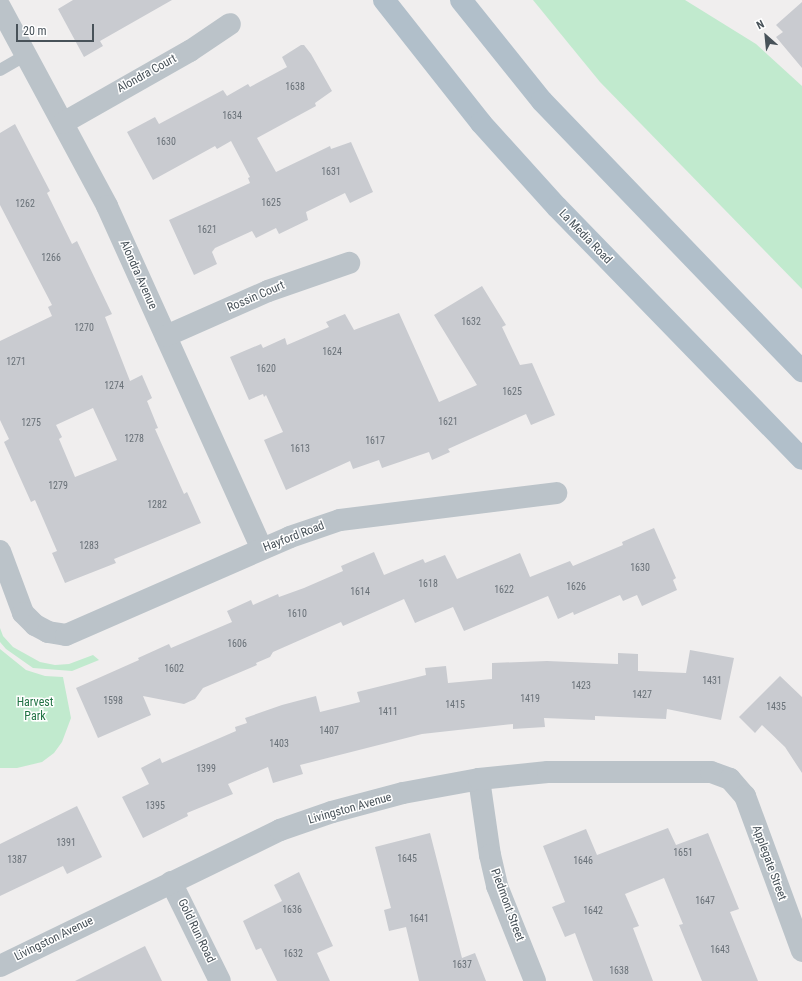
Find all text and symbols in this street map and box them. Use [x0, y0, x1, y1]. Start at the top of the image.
scale bar [18, 16, 96, 42]
north arrow [746, 16, 786, 56]
text: N [754, 18, 766, 32]
text: 20 m [23, 24, 47, 38]
street label: Alondra Court [115, 52, 179, 96]
house number: 1638 [285, 81, 305, 93]
house number: 1634 [222, 110, 242, 122]
house number: 1630 [156, 136, 176, 148]
house number: 1631 [321, 166, 341, 178]
house number: 1625 [261, 197, 281, 209]
house number: 1262 [15, 198, 35, 210]
street label: La Media Road [555, 207, 615, 267]
house number: 1621 [197, 224, 217, 236]
street label: Alondra Avenue [116, 238, 160, 312]
house number: 1266 [41, 252, 61, 264]
street label: Rossin Court [225, 278, 287, 316]
house number: 1632 [461, 316, 481, 328]
house number: 1270 [74, 322, 94, 334]
house number: 1624 [322, 346, 342, 358]
house number: 1271 [6, 356, 26, 368]
house number: 1620 [256, 363, 276, 375]
house number: 1274 [104, 380, 124, 392]
house number: 1625 [502, 386, 522, 398]
house number: 1621 [438, 416, 458, 428]
house number: 1275 [21, 417, 41, 429]
house number: 1278 [124, 433, 144, 445]
house number: 1617 [365, 435, 385, 447]
house number: 1613 [290, 443, 310, 455]
house number: 1279 [48, 480, 68, 492]
house number: 1282 [147, 499, 167, 511]
street label: Hayford Road [261, 519, 327, 555]
house number: 1283 [79, 540, 99, 552]
house number: 1630 [630, 562, 650, 574]
house number: 1618 [418, 578, 438, 590]
house number: 1626 [566, 581, 586, 593]
house number: 1622 [494, 584, 514, 596]
house number: 1614 [350, 586, 370, 598]
house number: 1610 [287, 608, 307, 620]
house number: 1606 [227, 638, 247, 650]
house number: 1602 [164, 663, 184, 675]
house number: 1431 [702, 675, 722, 687]
house number: 1423 [571, 680, 591, 692]
house number: 1427 [632, 689, 652, 701]
house number: 1419 [520, 693, 540, 705]
house number: 1598 [103, 695, 123, 707]
park label: Harvest Park [17, 696, 53, 724]
house number: 1415 [445, 699, 465, 711]
house number: 1435 [766, 701, 786, 713]
house number: 1411 [378, 706, 398, 718]
house number: 1407 [319, 725, 339, 737]
house number: 1403 [269, 738, 289, 750]
house number: 1399 [196, 763, 216, 775]
street label: Livingston Avenue [307, 790, 393, 828]
house number: 1395 [145, 800, 165, 812]
street label: Applegate Street [749, 823, 789, 903]
house number: 1391 [56, 837, 76, 849]
house number: 1651 [673, 847, 693, 859]
house number: 1645 [397, 853, 417, 865]
house number: 1387 [7, 854, 27, 866]
house number: 1646 [573, 855, 593, 867]
street label: Piedmont Street [487, 867, 527, 943]
house number: 1647 [695, 895, 715, 907]
street label: Gold Run Road [174, 897, 218, 965]
house number: 1636 [282, 904, 302, 916]
house number: 1642 [583, 905, 603, 917]
house number: 1641 [409, 913, 429, 925]
street label: Livingston Avenue [12, 914, 96, 964]
house number: 1643 [710, 944, 730, 956]
house number: 1632 [283, 948, 303, 960]
house number: 1637 [452, 959, 472, 971]
house number: 1638 [609, 965, 629, 977]

